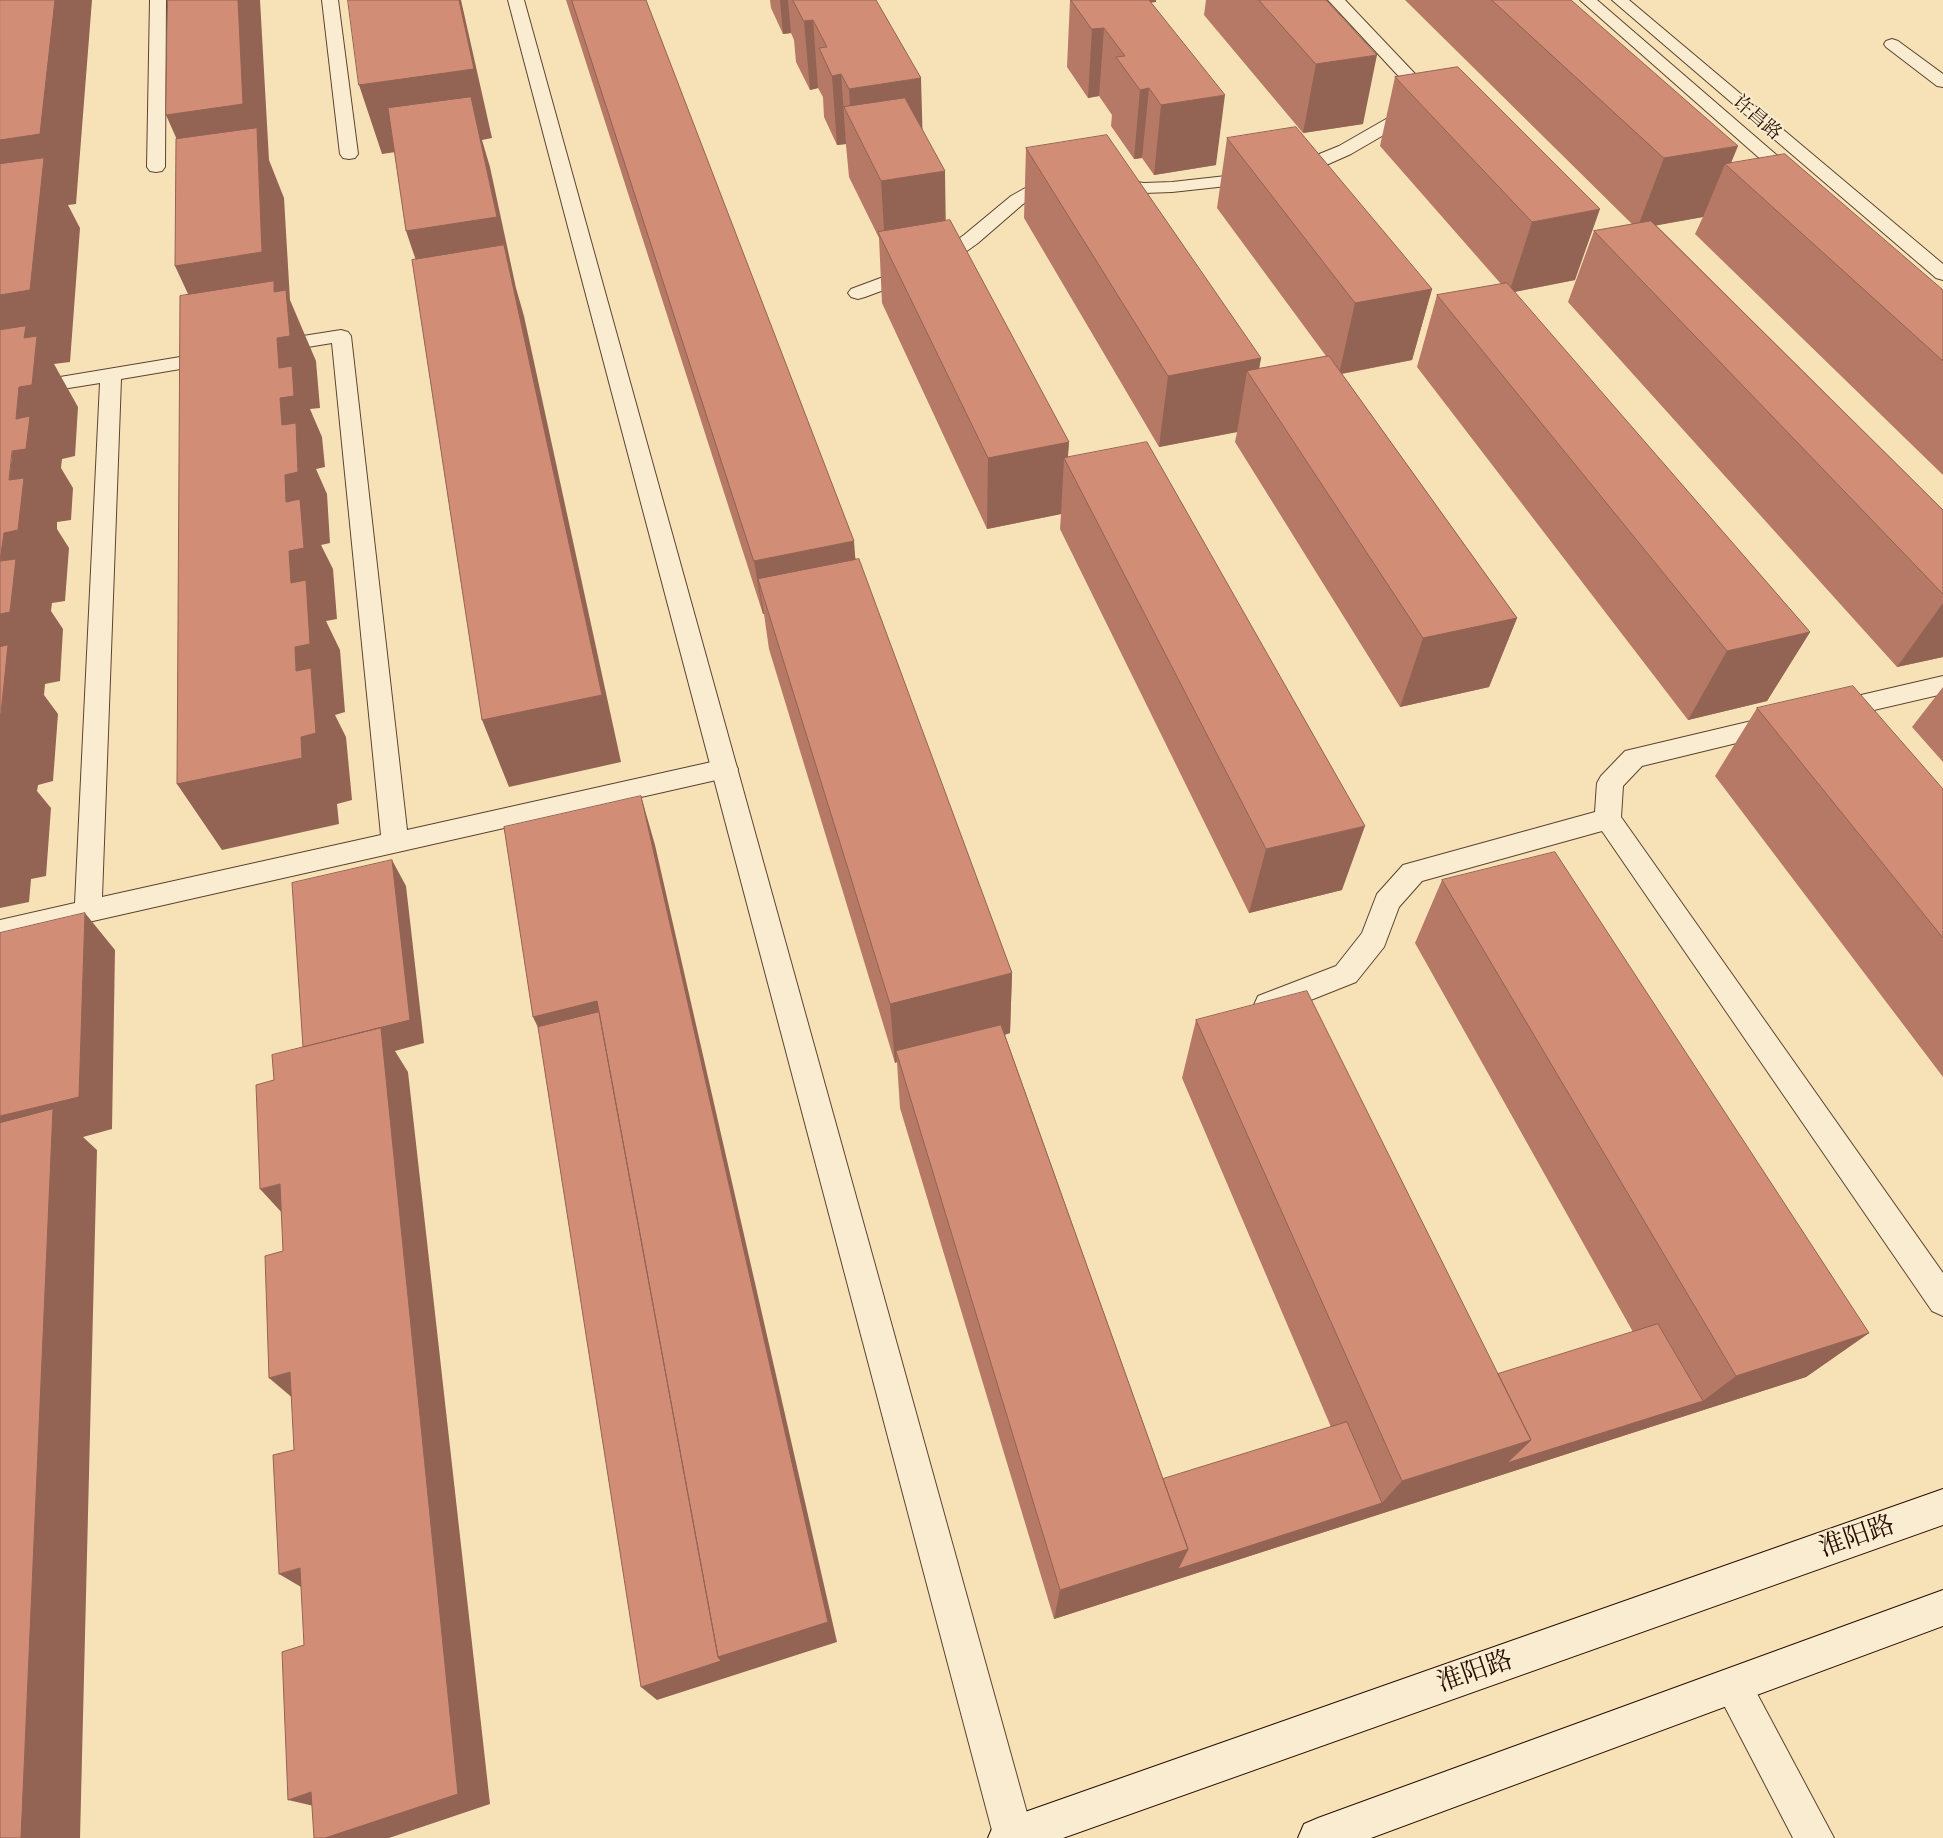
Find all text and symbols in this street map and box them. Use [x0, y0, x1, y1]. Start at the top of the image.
street label: 许昌路 [1728, 91, 1786, 145]
street label: 淮阳路 [1815, 1510, 1899, 1564]
street label: 淮阳路 [1433, 1645, 1517, 1699]

